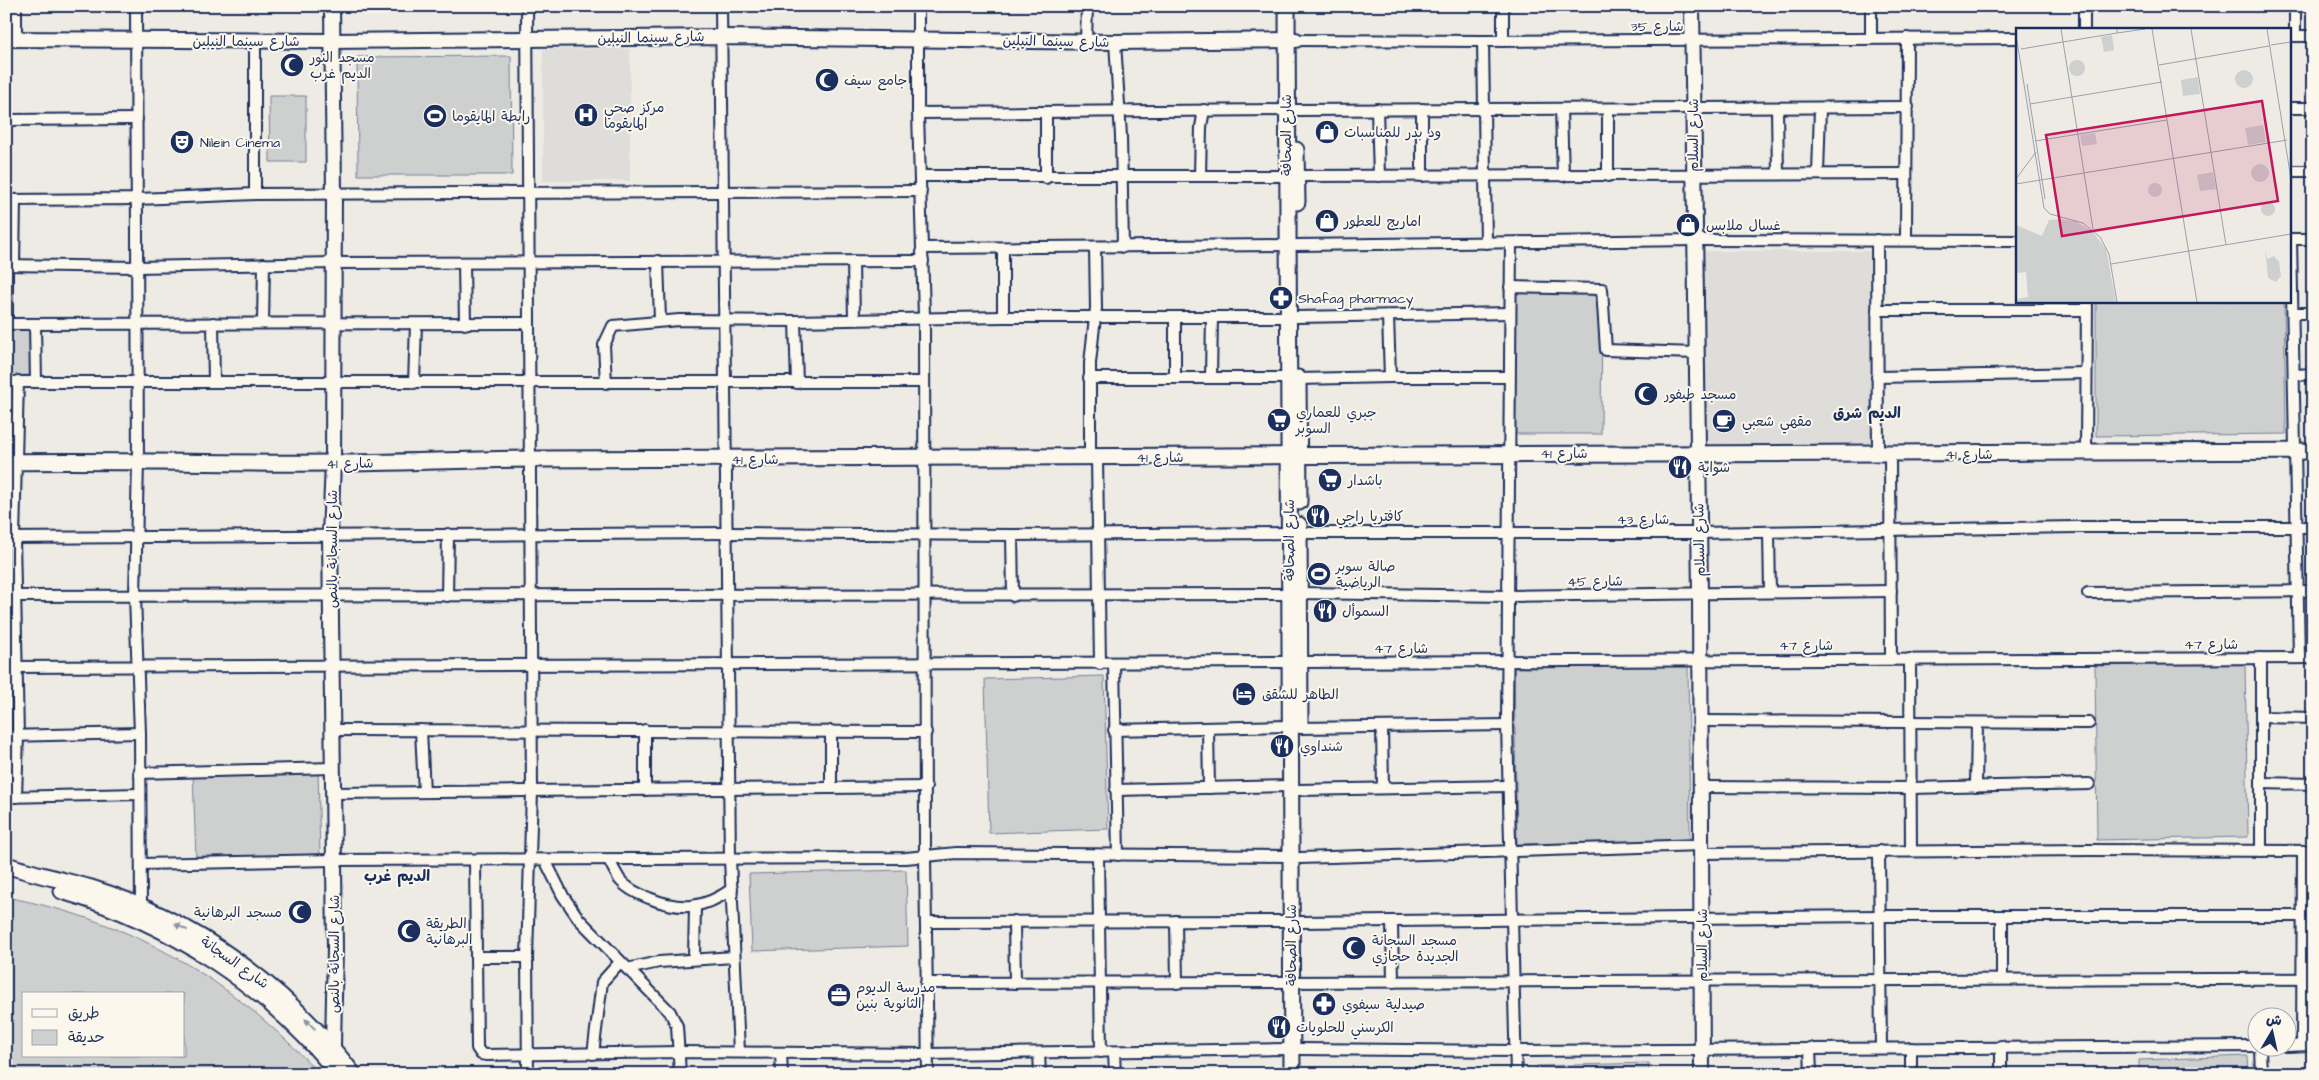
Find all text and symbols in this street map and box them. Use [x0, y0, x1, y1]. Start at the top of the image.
street label: شارع 35 [1631, 17, 1683, 37]
street label: شارع سينما النيلين [597, 27, 705, 49]
inset map [2016, 28, 2292, 302]
street label: شارع سينما النيلين [1002, 31, 1110, 53]
street label: شارع سينما النيلين [193, 32, 300, 52]
place label: مسجد النور الديم غرب [309, 48, 375, 84]
mosque icon: مسجد النور الديم غرب [279, 52, 305, 78]
mosque icon: جامع سيف [814, 67, 840, 93]
place label: جامع سيف [844, 71, 907, 91]
street label: شارع الصحافة [1277, 94, 1297, 176]
place label: مركز صحي المايقوما [604, 98, 664, 134]
street label: شارع السلام [1684, 98, 1704, 172]
hospital icon: مركز صحي المايقوما [573, 102, 599, 128]
sports icon: رابطة المايقوما [422, 103, 448, 129]
place label: رابطة المايقوما [452, 107, 530, 127]
shop icon: ود بدر للمناسبات [1314, 119, 1340, 145]
place label: ود بدر للمناسبات [1344, 123, 1441, 143]
theatre icon: Nilein Cinema [169, 129, 195, 155]
place label: Nilein Cinema [200, 133, 280, 153]
shop icon: اماريج للعطور [1314, 208, 1340, 234]
place label: اماريج للعطور [1343, 212, 1421, 232]
shop icon: غسال ملابس [1675, 212, 1701, 238]
place label: غسال ملابس [1706, 216, 1781, 236]
pharmacy icon: Shafag pharmacy [1268, 285, 1294, 311]
place label: Shafag pharmacy [1298, 289, 1414, 309]
mosque icon: مسجد طيفور [1633, 381, 1659, 407]
place label: مسجد طيفور [1663, 385, 1737, 405]
place label: جبري للعماري السوبر [1295, 403, 1377, 439]
district label: الديم شرق [1833, 403, 1901, 424]
supermarket icon: جبري للعماري السوبر [1266, 407, 1292, 433]
cafe icon: مقهي شعبي [1711, 408, 1737, 434]
place label: مقهي شعبي [1742, 412, 1812, 434]
street label: شارع 41 [1540, 444, 1588, 464]
street label: شارع 41 [1945, 445, 1993, 465]
street label: شارع 41 [1136, 448, 1184, 468]
street label: شارع 41 [731, 450, 779, 470]
street label: شارع 41 [326, 454, 374, 474]
restaurant icon: شواية [1667, 454, 1693, 480]
place label: شواية [1698, 458, 1730, 478]
supermarket icon: باشدار [1317, 467, 1343, 493]
place label: باشدار [1347, 471, 1383, 491]
street label: شارع السجانة بالنص [323, 490, 343, 608]
street label: شارع الصحافة [1280, 499, 1300, 581]
restaurant icon: كافتريا راجي [1305, 503, 1331, 529]
street label: شارع السلام [1689, 503, 1711, 577]
place label: كافتريا راجي [1336, 507, 1403, 529]
street label: شارع 43 [1617, 510, 1669, 530]
place label: صالة سوبر الرياضية [1335, 557, 1395, 593]
sports icon: صالة سوبر الرياضية [1306, 561, 1332, 587]
street label: شارع 45 [1567, 572, 1623, 592]
restaurant icon: السموأل [1312, 598, 1338, 624]
place label: السموأل [1342, 602, 1389, 622]
street label: شارع 47 [2184, 635, 2238, 655]
street label: شارع 47 [1779, 636, 1833, 656]
street label: شارع 47 [1374, 639, 1428, 659]
hotel icon: الطاهر للشقق [1231, 681, 1257, 707]
place label: الطاهر للشقق [1262, 685, 1339, 705]
restaurant icon: شنداوي [1269, 733, 1295, 759]
place label: شنداوي [1300, 737, 1343, 757]
district label: الديم غرب [364, 866, 430, 887]
street label: شارع السجانة بالنص [325, 895, 345, 1013]
mosque icon: مسجد البرهانية [287, 899, 313, 925]
place label: مسجد البرهانية [194, 903, 282, 923]
street label: شارع الصحافة [1282, 904, 1302, 986]
street label: شارع السلام [1693, 908, 1713, 982]
place label: الطريقة البرهانية [426, 914, 472, 950]
mosque icon: الطريقة البرهانية [396, 918, 422, 944]
one-way arrow [174, 923, 188, 931]
place label: مسجد السجانة الجديدة حجازي [1372, 931, 1459, 967]
street label: شارع السجانة [196, 932, 273, 994]
mosque icon: مسجد السجانة الجديدة حجازي [1341, 935, 1367, 961]
place label: مدرسة الديوم الثانوية بنين [856, 978, 936, 1014]
office icon: مدرسة الديوم الثانوية بنين [826, 982, 852, 1008]
pharmacy icon: صيدلية سيفوي [1311, 991, 1337, 1017]
legend [22, 992, 185, 1058]
place label: صيدلية سيفوي [1342, 995, 1425, 1015]
text: طريق [68, 1003, 100, 1024]
north arrow [2246, 1008, 2296, 1058]
text: ش [2265, 1009, 2283, 1031]
restaurant icon: الكرسني للحلويات [1266, 1014, 1292, 1040]
one-way arrow [304, 1018, 316, 1030]
place label: الكرسني للحلويات [1296, 1018, 1394, 1040]
text: حديقة [68, 1027, 105, 1048]

